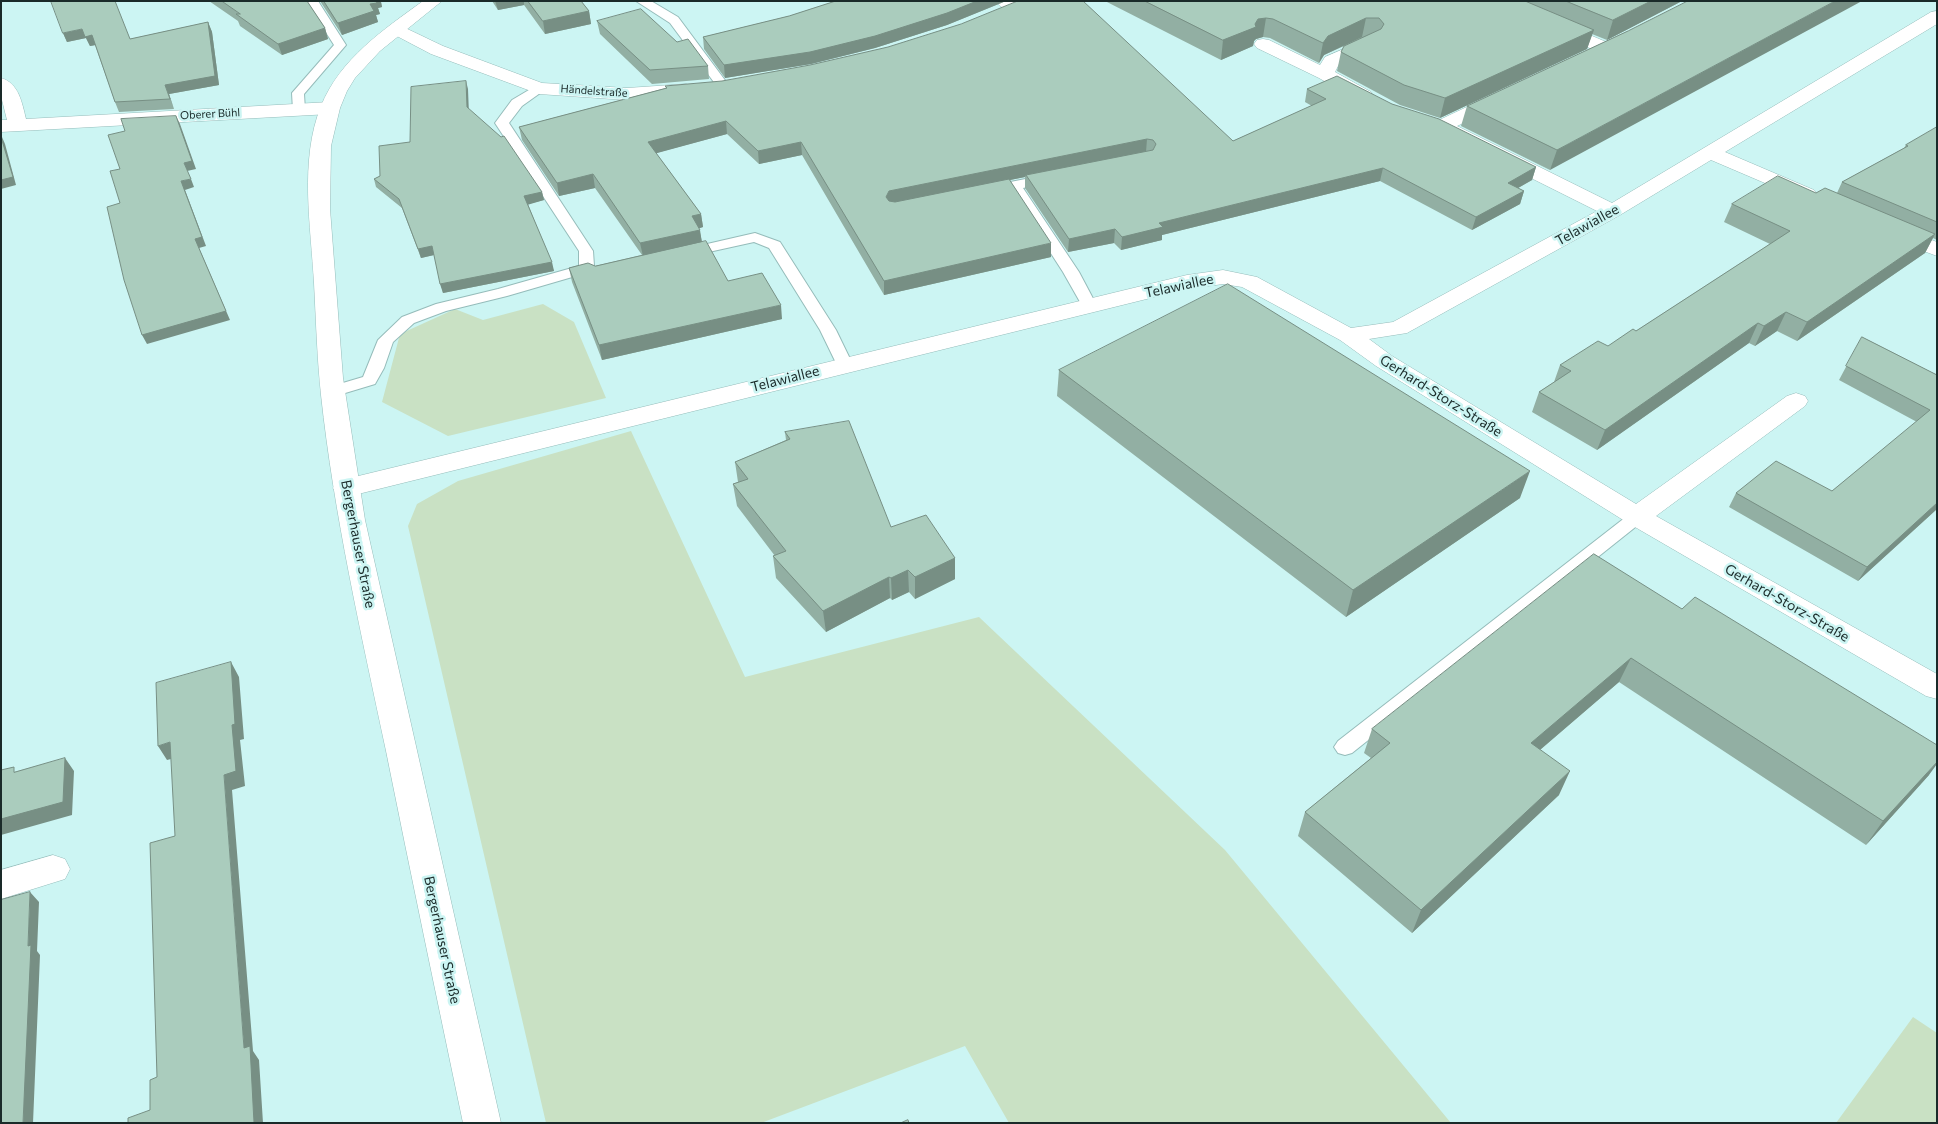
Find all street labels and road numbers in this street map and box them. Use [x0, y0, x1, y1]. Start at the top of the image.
street label: Händelstraße [560, 82, 628, 100]
street label: Oberer Bühl [180, 106, 240, 122]
street label: Telawiallee [1552, 201, 1622, 249]
street label: Telawiallee [1143, 271, 1215, 301]
street label: Gerhard-Storz-Straße [1377, 352, 1505, 440]
street label: Telawiallee [749, 362, 821, 396]
street label: Bergerhauser Straße [337, 479, 379, 609]
street label: Gerhard-Storz-Straße [1722, 560, 1852, 646]
street label: Bergerhauser Straße [420, 875, 464, 1005]

